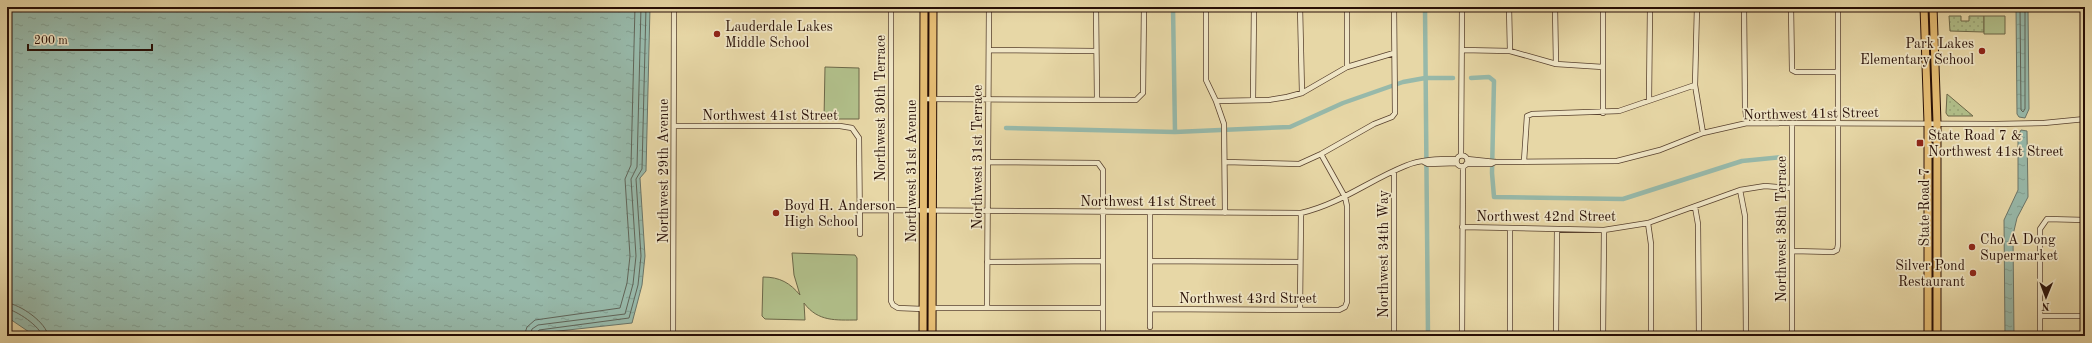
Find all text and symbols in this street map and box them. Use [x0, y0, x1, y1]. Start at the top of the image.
place label: Lauderdale Lakes Middle School [725, 20, 833, 50]
scale bar [28, 26, 152, 52]
marker: Lauderdale Lakes Middle School [712, 29, 722, 39]
text: 200 m [34, 35, 68, 47]
street label: Northwest 30th Terrace [874, 35, 888, 181]
place label: Park Lakes Elementary School [1860, 37, 1974, 67]
marker: Park Lakes Elementary School [1977, 46, 1987, 56]
street label: Northwest 31st Terrace [971, 84, 985, 230]
street label: Northwest 29th Avenue [657, 99, 671, 243]
street label: Northwest 31st Avenue [905, 99, 919, 243]
street label: Northwest 41st Street [1743, 106, 1879, 122]
street label: Northwest 41st Street [702, 109, 838, 123]
place label: State Road 7 & Northwest 41st Street [1928, 129, 2064, 159]
marker: State Road 7 & Northwest 41st Street [1915, 138, 1925, 148]
street label: Northwest 38th Terrace [1775, 156, 1789, 302]
street label: State Road 7 [1918, 168, 1932, 247]
street label: Northwest 34th Way [1377, 189, 1391, 318]
street label: Northwest 41st Street [1080, 195, 1216, 209]
place label: Boyd H. Anderson High School [784, 199, 896, 229]
marker: Boyd H. Anderson High School [771, 208, 781, 218]
street label: Northwest 42nd Street [1476, 210, 1616, 224]
place label: Cho A Dong Supermarket [1980, 233, 2058, 263]
marker: Cho A Dong Supermarket [1967, 242, 1977, 252]
place label: Silver Pond Restaurant [1895, 259, 1965, 289]
marker: Silver Pond Restaurant [1968, 268, 1978, 278]
north arrow [2026, 277, 2066, 317]
street label: Northwest 43rd Street [1179, 292, 1317, 306]
text: N [2041, 300, 2050, 311]

